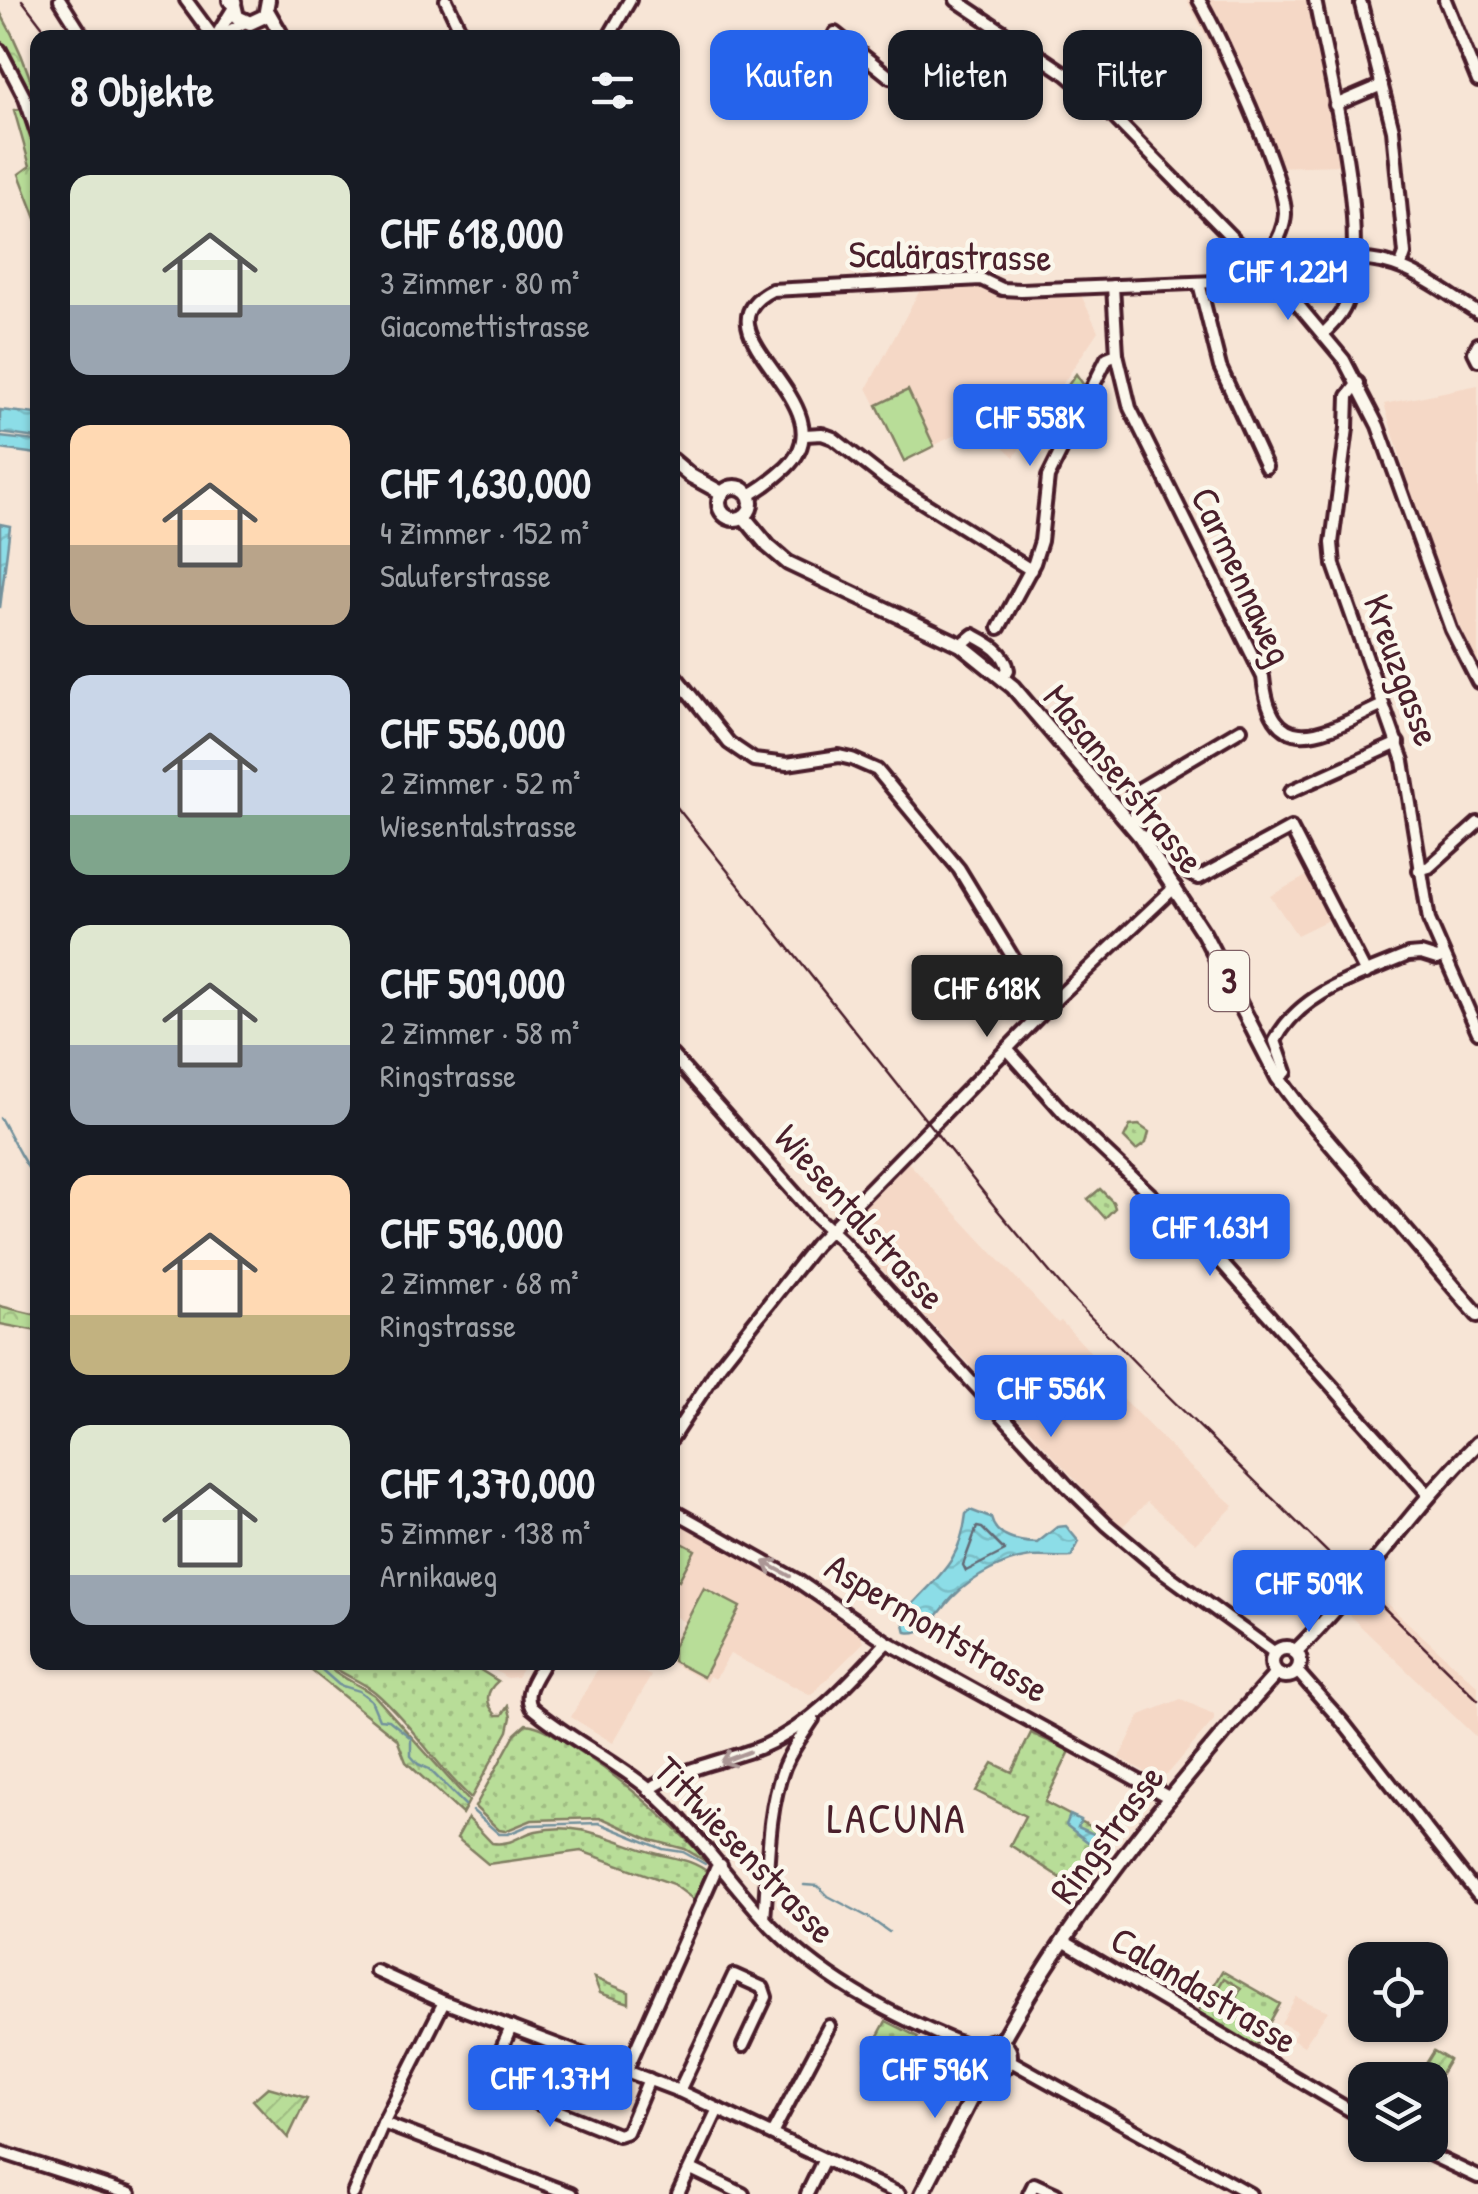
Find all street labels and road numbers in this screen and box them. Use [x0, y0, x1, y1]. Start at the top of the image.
street label: Scalärastrasse [848, 227, 1052, 283]
street label: Carmennaweg [1179, 478, 1307, 673]
street label: Kreuzgasse [1352, 587, 1454, 752]
street label: Masanserstrasse [1032, 673, 1217, 884]
road number: 3 [1209, 951, 1249, 1011]
street label: Wiesentalstrasse [763, 1112, 958, 1321]
street label: Aspermontstrasse [816, 1540, 1059, 1714]
street label: Tittwiesenstrasse [643, 1744, 849, 1954]
street label: Ringstrasse [1037, 1753, 1176, 1914]
street label: Calandastrasse [1101, 1913, 1308, 2065]

